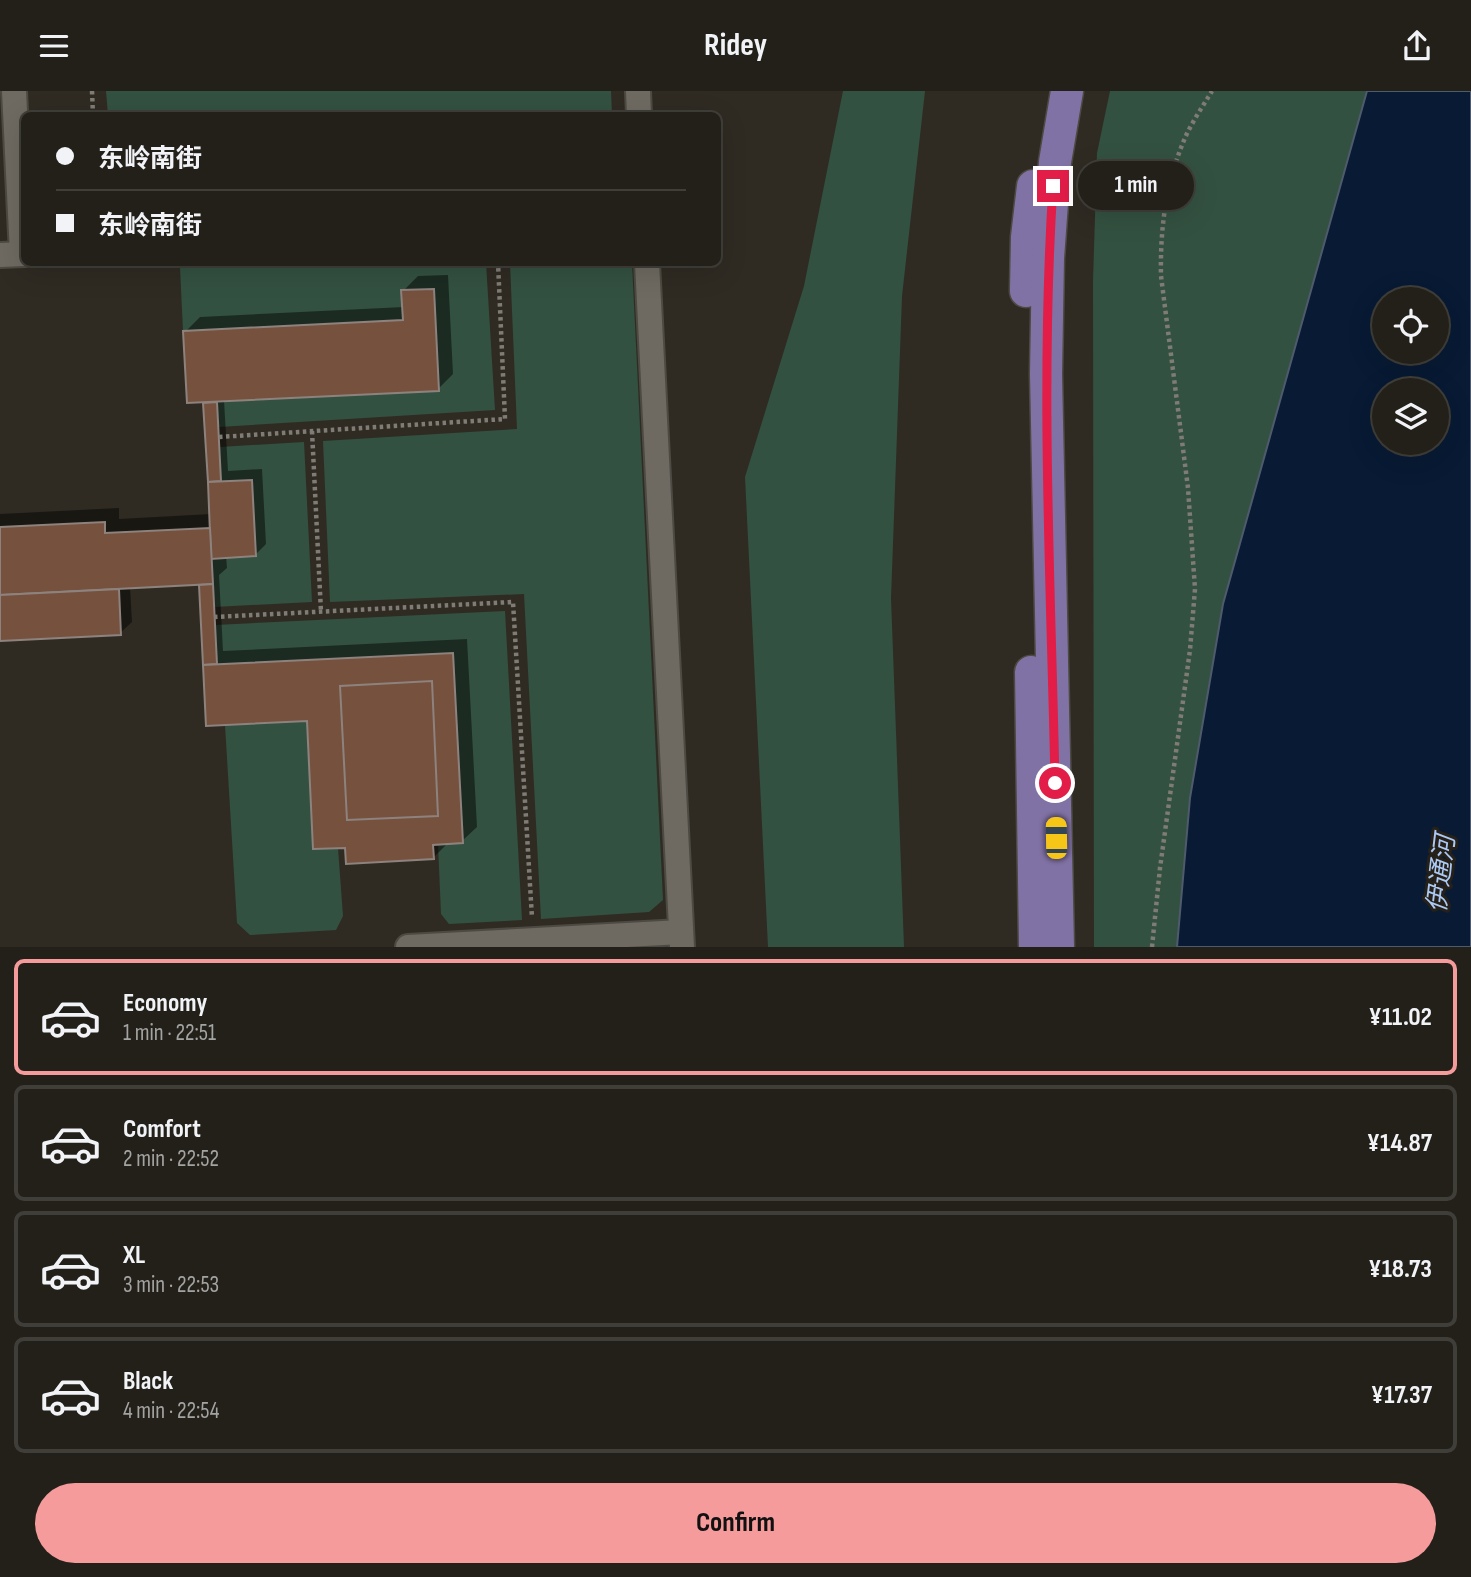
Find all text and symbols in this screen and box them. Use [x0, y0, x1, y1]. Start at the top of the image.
text: Ridey [704, 26, 767, 65]
icon: menu [35, 27, 73, 65]
icon: share [1398, 27, 1436, 65]
text: 东岭南街 [98, 144, 202, 175]
callout: 1 min [1078, 161, 1193, 210]
route end [1037, 170, 1069, 202]
text: 1 min [1115, 171, 1157, 199]
text: 东岭南街 [98, 211, 202, 242]
map controls [1372, 287, 1449, 455]
button: locate [1372, 287, 1449, 364]
button: layers [1372, 378, 1449, 455]
route start [1039, 767, 1071, 799]
car [1046, 817, 1067, 859]
water label: 伊通河 [1422, 828, 1463, 915]
icon: car [39, 986, 102, 1049]
text: Economy [123, 988, 207, 1019]
text: ¥11.02 [1369, 1002, 1432, 1033]
text: 1 min · 22:51 [123, 1019, 216, 1047]
icon: car [39, 1112, 102, 1175]
text: Comfort [123, 1114, 201, 1145]
text: ¥14.87 [1367, 1128, 1432, 1159]
text: 2 min · 22:52 [123, 1145, 219, 1173]
icon: car [39, 1238, 102, 1301]
text: XL [123, 1240, 145, 1271]
text: ¥18.73 [1368, 1254, 1432, 1285]
text: 3 min · 22:53 [123, 1271, 219, 1299]
icon: car [39, 1364, 102, 1427]
text: Black [123, 1366, 173, 1397]
text: ¥17.37 [1371, 1380, 1432, 1411]
text: 4 min · 22:54 [123, 1397, 219, 1425]
button: Confirm [35, 1483, 1436, 1563]

